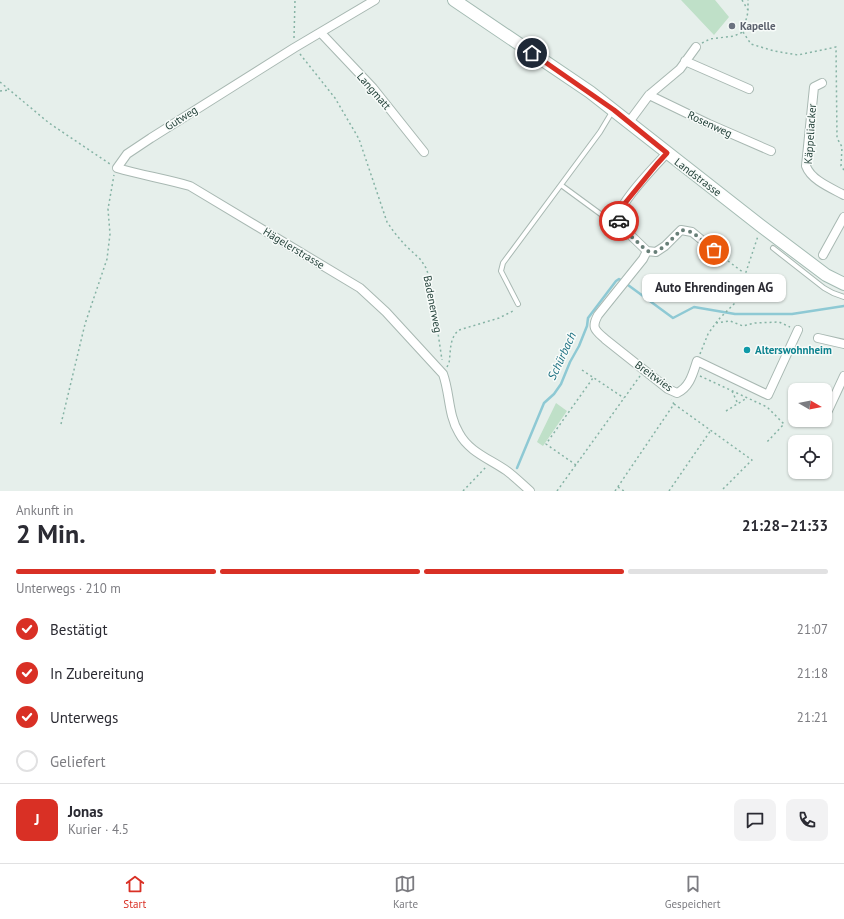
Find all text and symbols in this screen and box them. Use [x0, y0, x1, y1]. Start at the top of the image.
place label: Kapelle [740, 19, 776, 33]
marker: Kapelle [727, 21, 737, 31]
pin [515, 36, 549, 70]
icon: home [521, 42, 543, 64]
street label: Langmatt [354, 70, 394, 113]
street label: Gutweg [162, 103, 200, 133]
street label: Käppeliacker [801, 103, 819, 165]
street label: Rosenweg [686, 108, 735, 140]
street label: Landstrasse [672, 155, 725, 199]
courier [599, 201, 639, 241]
icon: car [608, 210, 630, 232]
street label: Hägelerstrasse [261, 224, 328, 272]
pin [697, 233, 731, 267]
icon: bag [703, 239, 725, 261]
street label: Badenerweg [421, 274, 445, 334]
callout: Auto Ehrendingen AG [642, 274, 786, 302]
text: Auto Ehrendingen AG [655, 279, 773, 296]
water label: Schürbach [544, 330, 579, 382]
place label: Alterswohnheim [755, 343, 832, 357]
marker: Alterswohnheim [742, 345, 752, 355]
street label: Breitwies [632, 357, 676, 395]
north arrow [788, 383, 832, 427]
map controls [788, 383, 832, 479]
button: locate [788, 435, 832, 479]
text: Ankunft in [16, 502, 73, 519]
text: 21:28–21:33 [742, 516, 828, 535]
text: 2 Min. [16, 517, 86, 550]
text: Unterwegs · 210 m [16, 580, 121, 597]
icon: check [16, 618, 38, 640]
text: Bestätigt [50, 620, 107, 639]
text: 21:07 [797, 621, 828, 638]
icon: check [16, 662, 38, 684]
text: In Zubereitung [50, 664, 144, 683]
text: 21:18 [797, 665, 828, 682]
icon: check [16, 706, 38, 728]
text: Unterwegs [50, 708, 118, 727]
text: 21:21 [797, 709, 828, 726]
text: Geliefert [50, 752, 106, 771]
button: chat [734, 799, 776, 841]
button: phone [786, 799, 828, 841]
text: Jonas [68, 802, 103, 821]
text: J [34, 810, 40, 829]
text: Kurier · 4.5 [68, 821, 129, 838]
tab: Start [123, 873, 146, 911]
tab: Karte [393, 873, 418, 911]
tab: Gespeichert [665, 873, 721, 911]

